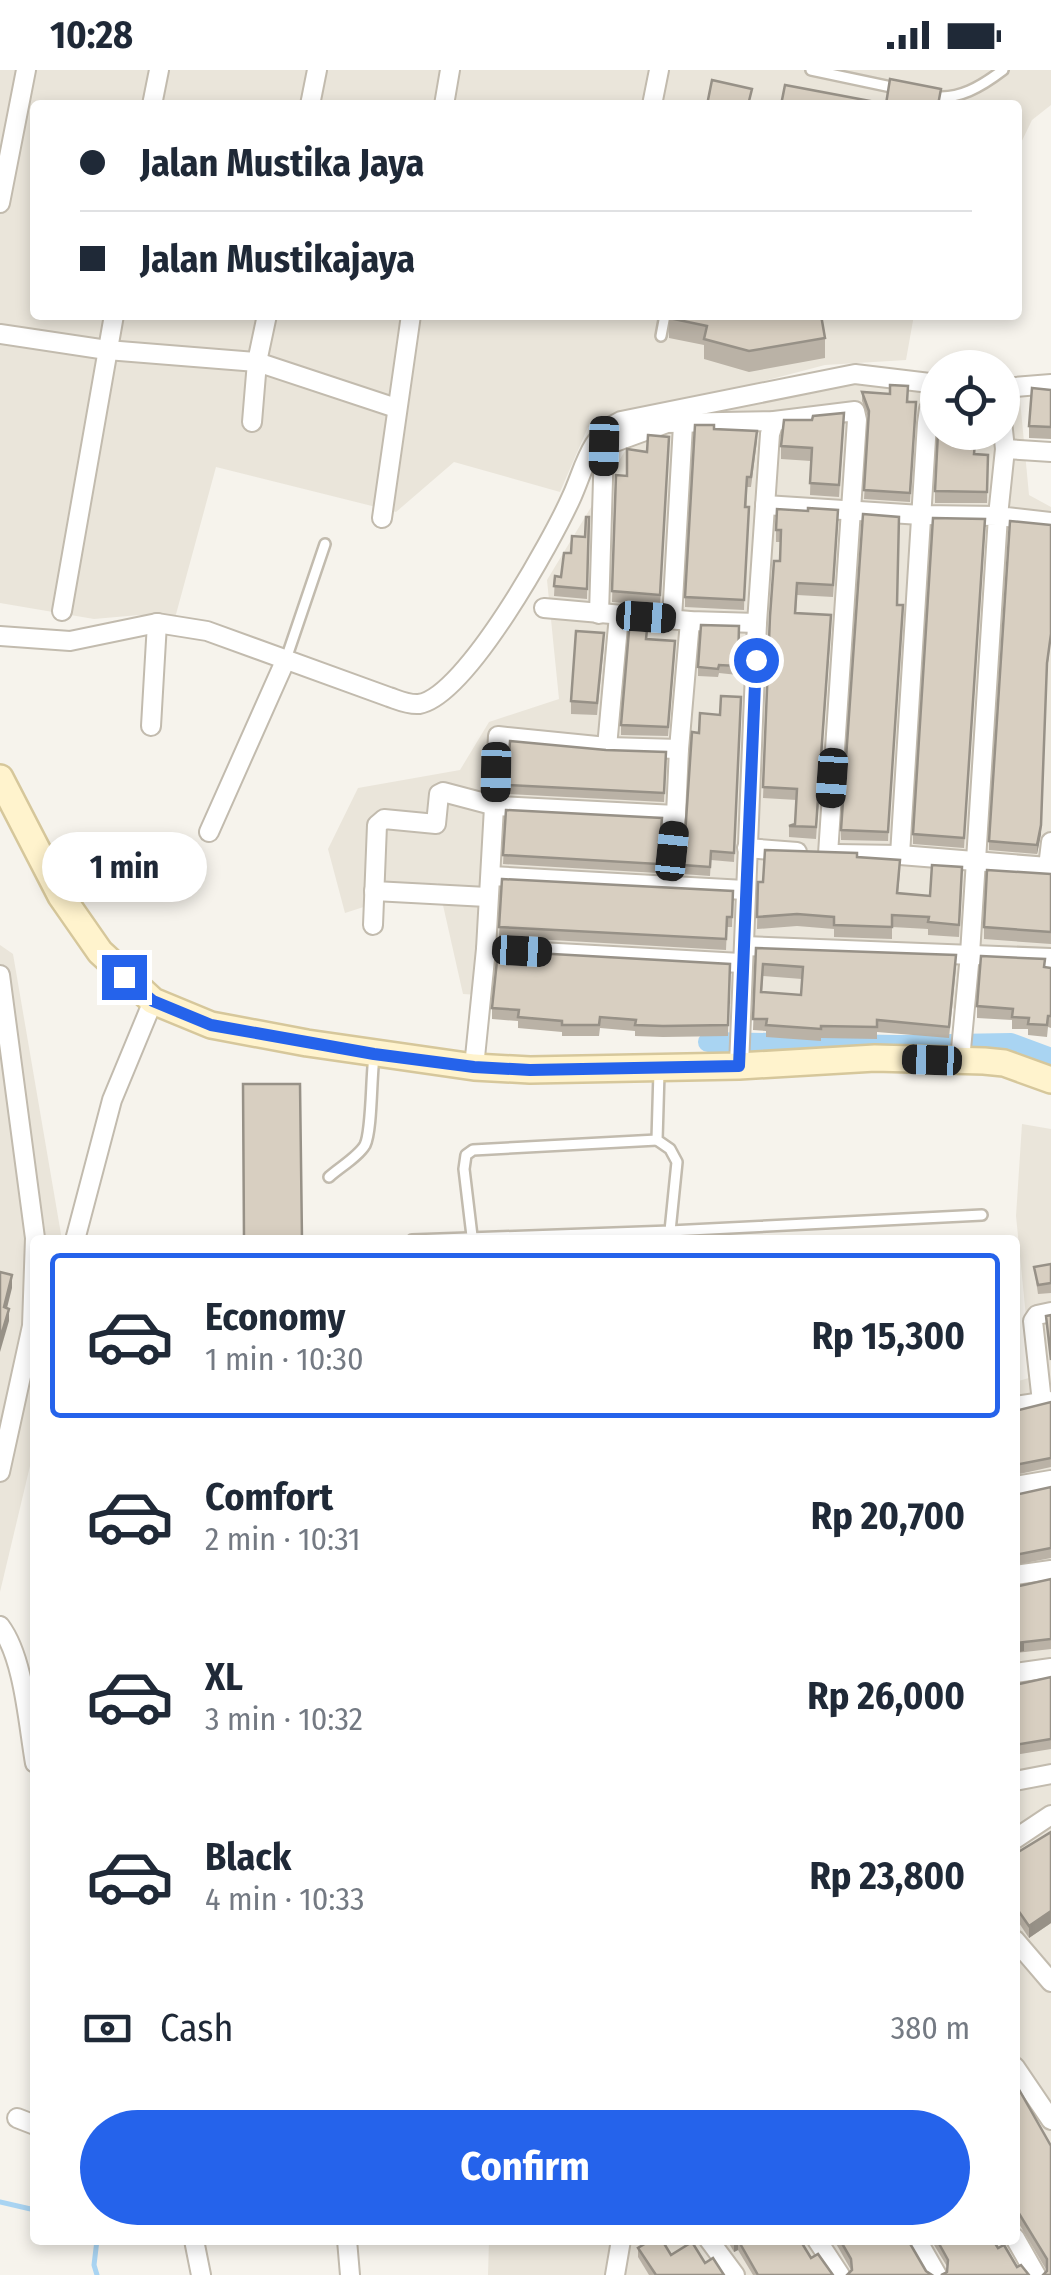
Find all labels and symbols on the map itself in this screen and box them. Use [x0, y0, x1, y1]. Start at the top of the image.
car [588, 416, 620, 476]
car [615, 600, 677, 634]
route start [734, 638, 779, 683]
car [480, 742, 512, 802]
car [815, 747, 849, 809]
car [654, 820, 690, 882]
callout: 1 min [42, 832, 206, 902]
car [491, 934, 553, 968]
route end [102, 955, 147, 1000]
car [901, 1044, 963, 1076]

